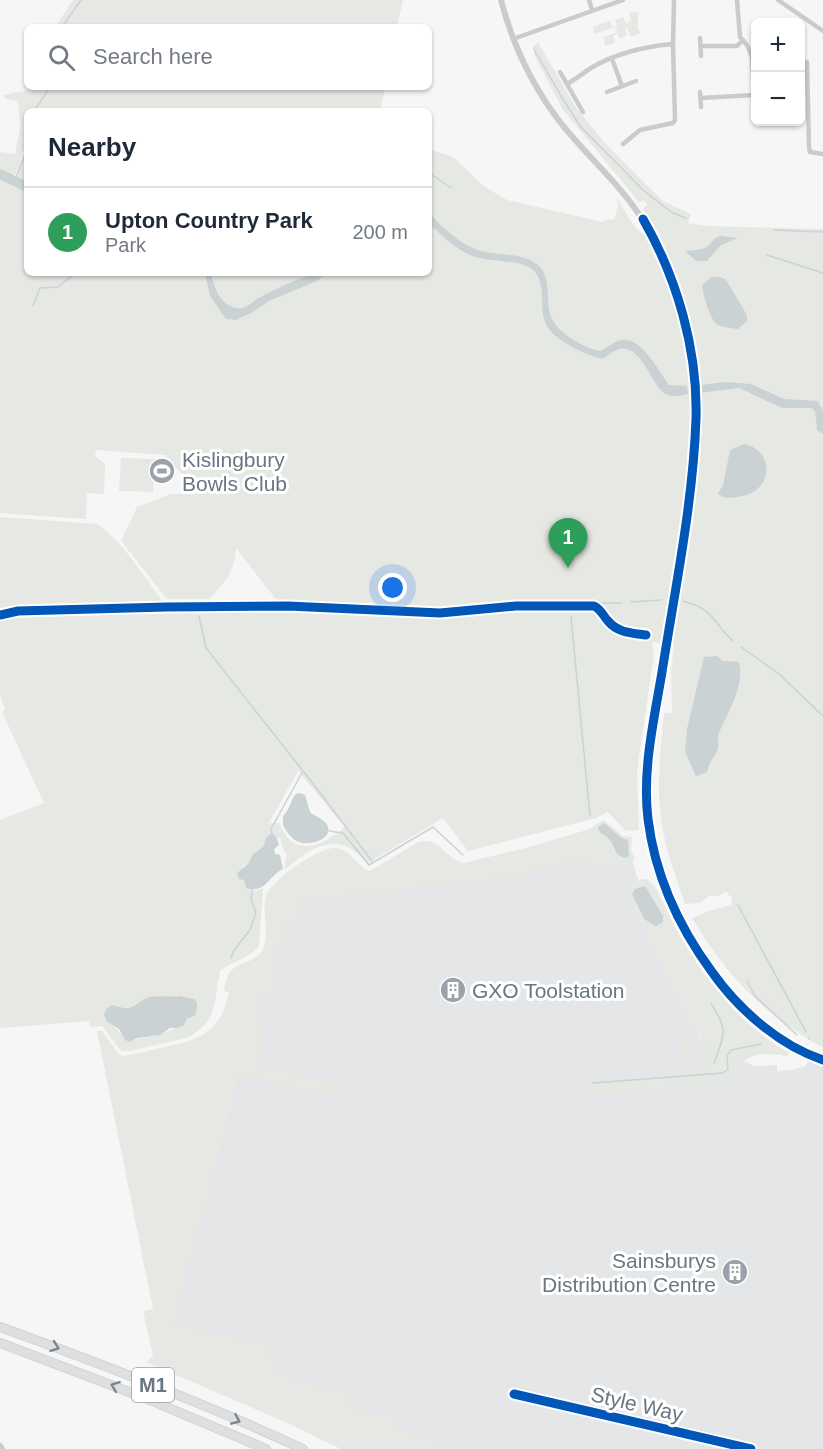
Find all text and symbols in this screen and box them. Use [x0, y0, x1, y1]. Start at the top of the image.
map controls [751, 18, 805, 126]
button: + [751, 18, 805, 72]
search box [24, 24, 432, 90]
icon: search [45, 41, 78, 74]
text: Search here [93, 44, 213, 69]
button: − [751, 72, 805, 126]
text: Nearby [48, 132, 136, 162]
text: Upton Country Park [105, 208, 313, 233]
text: 1 [62, 221, 73, 243]
text: 200 m [352, 221, 408, 243]
text: Park [105, 234, 146, 256]
place label: Kislingbury Bowls Club [182, 448, 287, 495]
sports icon: Kislingbury Bowls Club [147, 456, 177, 486]
pin: 1 [548, 518, 588, 568]
your location [378, 573, 407, 602]
building icon: GXO Toolstation [438, 975, 468, 1005]
place label: GXO Toolstation [472, 979, 625, 1002]
place label: Sainsburys Distribution Centre [542, 1249, 716, 1296]
building icon: Sainsburys Distribution Centre [720, 1257, 750, 1287]
one-way arrow [49, 1340, 60, 1353]
road number: M1 [132, 1368, 174, 1402]
one-way arrow [110, 1381, 121, 1393]
street label: Style Way [589, 1382, 686, 1426]
one-way arrow [230, 1413, 241, 1425]

